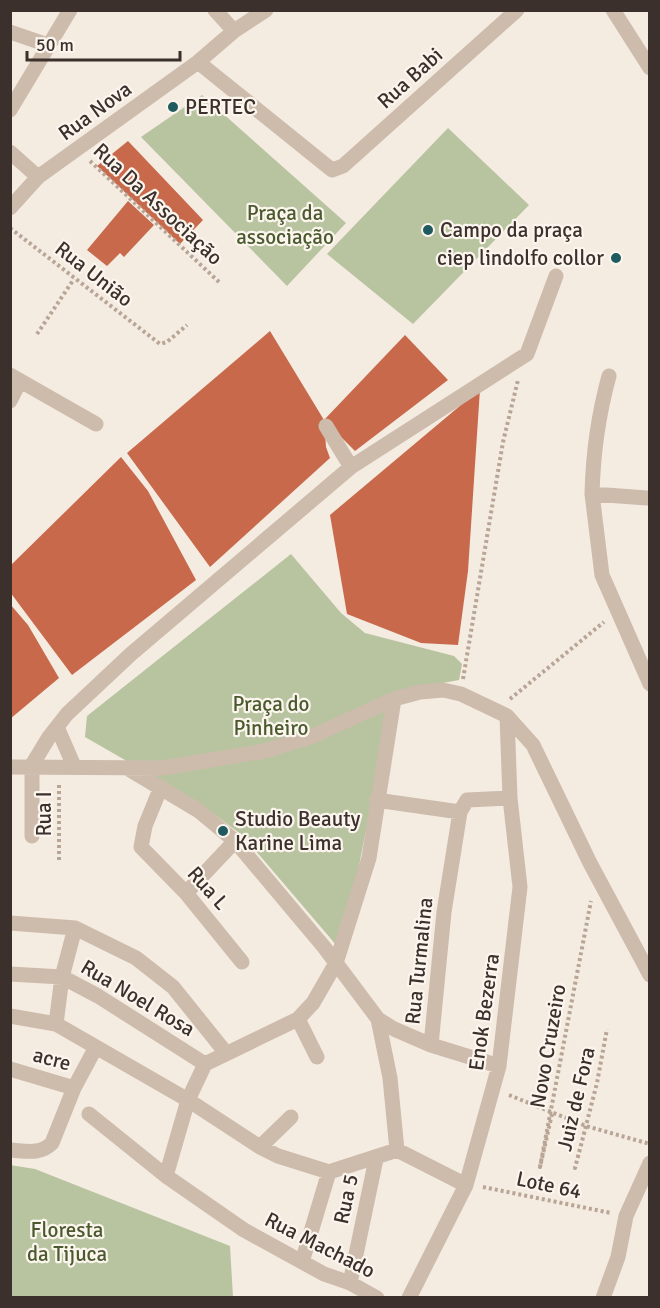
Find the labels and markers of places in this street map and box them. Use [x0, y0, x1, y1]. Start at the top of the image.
place label: PERTEC [185, 94, 256, 120]
marker: PERTEC [166, 100, 180, 114]
place label: Campo da praça [440, 217, 583, 243]
marker: Campo da praça [421, 223, 435, 237]
place label: ciep lindolfo collor [437, 245, 604, 271]
marker: ciep lindolfo collor [609, 251, 623, 265]
place label: Studio Beauty Karine Lima [235, 806, 361, 856]
marker: Studio Beauty Karine Lima [216, 824, 230, 838]

